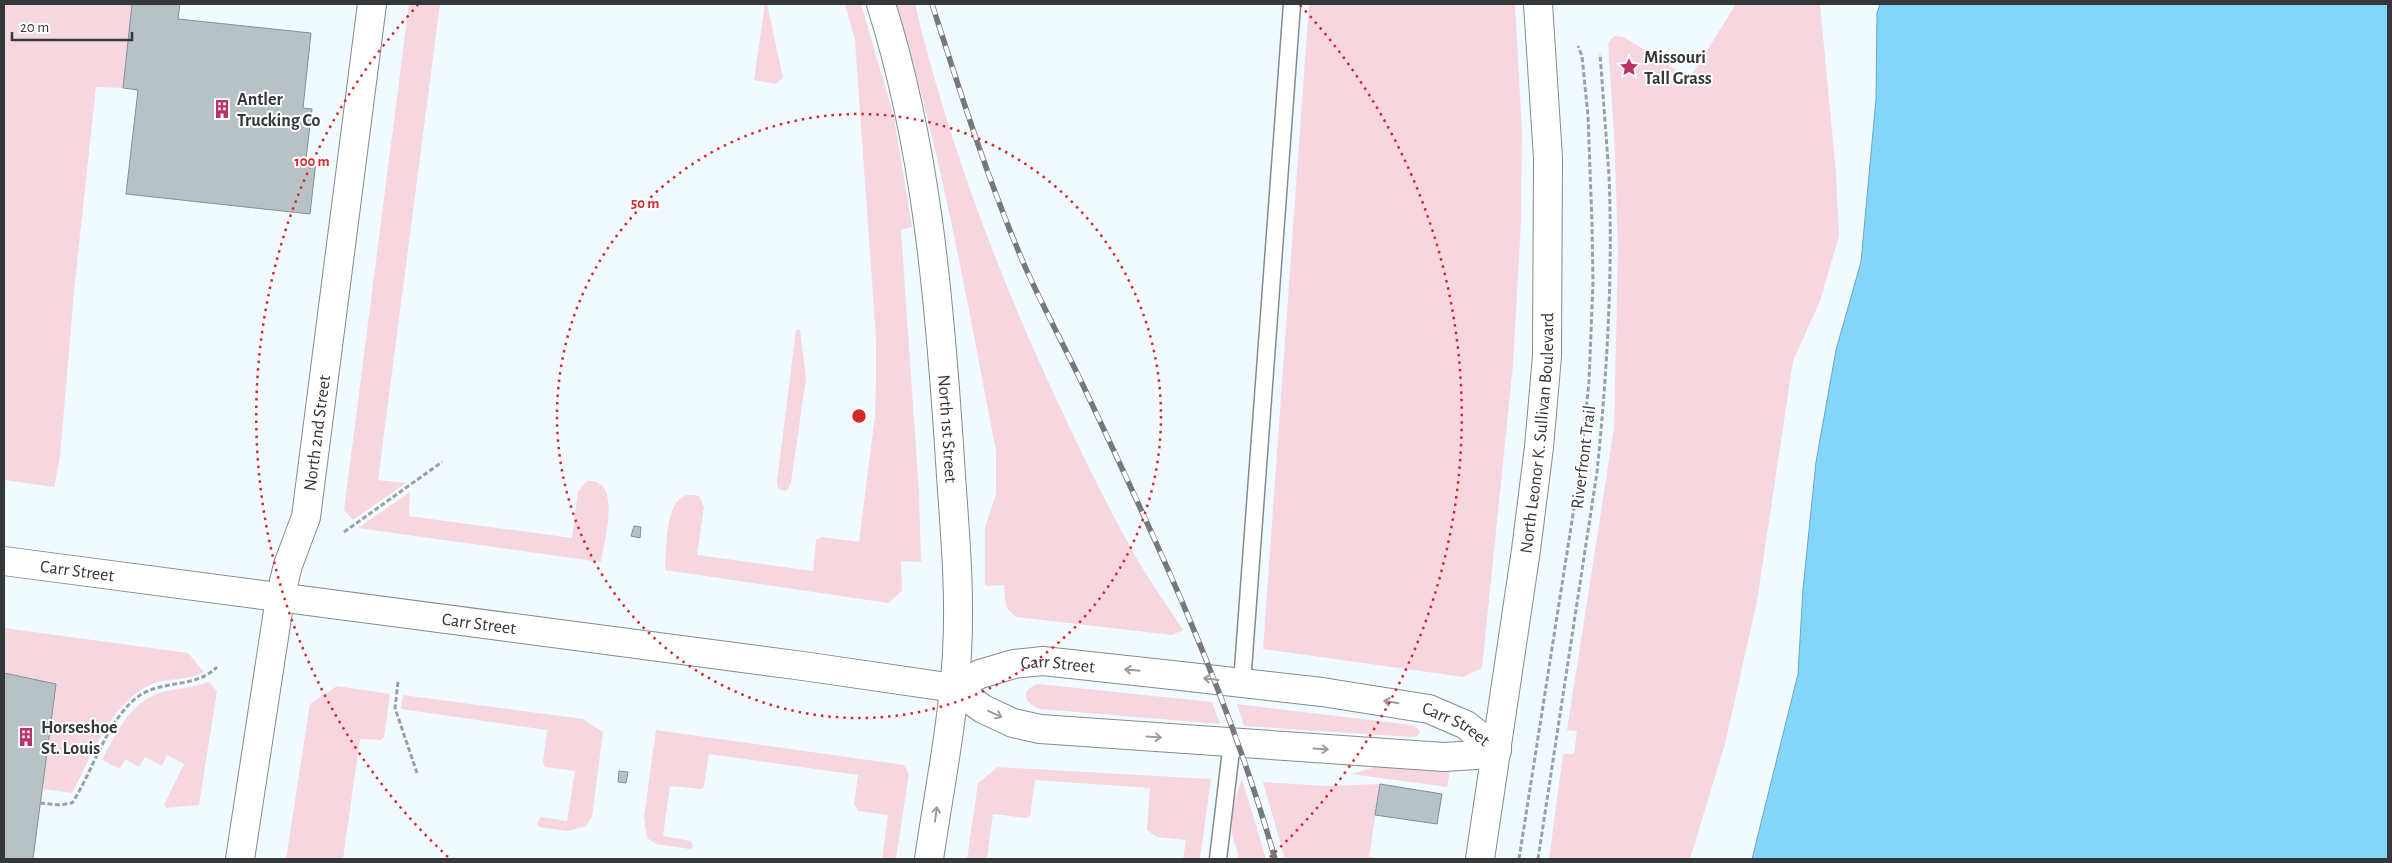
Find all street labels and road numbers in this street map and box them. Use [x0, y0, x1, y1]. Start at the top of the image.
street label: North Leonor K. Sullivan Boulevard [1518, 312, 1557, 555]
street label: North 2nd Street [301, 374, 334, 492]
street label: North 1st Street [934, 374, 959, 484]
street label: Riverfront Trail [1569, 404, 1599, 510]
street label: Carr Street [39, 558, 116, 585]
street label: Carr Street [441, 611, 517, 638]
street label: Carr Street [1020, 653, 1096, 677]
street label: Carr Street [1421, 700, 1493, 750]

